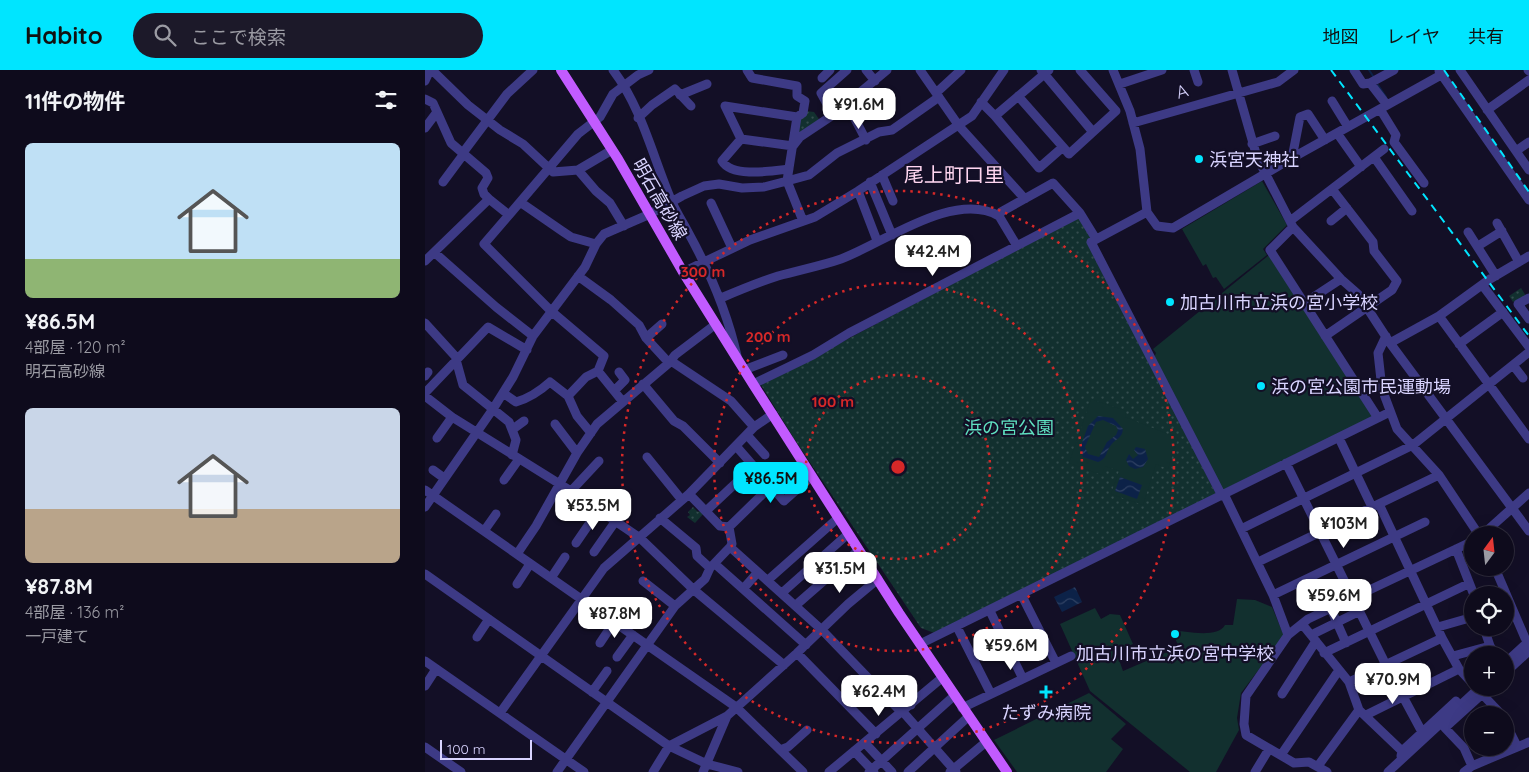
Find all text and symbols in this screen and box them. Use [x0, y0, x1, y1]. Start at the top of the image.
search box [133, 13, 483, 58]
text: Habito [25, 20, 103, 50]
icon: search [151, 21, 179, 49]
text: ここで検索 [191, 25, 286, 49]
text: 地図 [1323, 25, 1359, 48]
text: レイヤ [1387, 25, 1440, 48]
text: 共有 [1468, 25, 1504, 48]
street label: A [1173, 78, 1191, 104]
icon: filters [372, 86, 400, 114]
text: 11件の物件 [25, 88, 125, 114]
pin: ¥91.6M [818, 88, 900, 130]
text: ¥91.6M [834, 94, 884, 114]
place label: 浜宮天神社 [1209, 148, 1299, 171]
marker: 浜宮天神社 [1193, 153, 1205, 165]
street label: 明石高砂線 [628, 154, 692, 244]
district label: 尾上町口里 [904, 162, 1004, 187]
icon: home [168, 176, 258, 266]
pin: ¥42.4M [892, 234, 974, 277]
text: ¥42.4M [906, 241, 960, 261]
text: 300 m [681, 262, 725, 281]
place label: 加古川市立浜の宮小学校 [1180, 291, 1378, 314]
marker: 加古川市立浜の宮小学校 [1164, 296, 1176, 308]
text: ¥86.5M [25, 308, 95, 334]
text: 200 m [746, 327, 791, 346]
text: 4部屋 · 120 m² [25, 337, 126, 357]
text: 明石高砂線 [25, 361, 105, 381]
place label: 浜の宮公園市民運動場 [1271, 375, 1451, 398]
marker: 浜の宮公園市民運動場 [1255, 380, 1267, 392]
text: 100 m [812, 392, 854, 411]
park label: 浜の宮公園 [964, 416, 1054, 439]
icon: home [168, 441, 258, 531]
centre of rings [889, 458, 907, 476]
pin: ¥86.5M [730, 462, 812, 504]
text: ¥86.5M [744, 468, 798, 488]
pin: ¥53.5M [552, 488, 634, 531]
text: ¥53.5M [566, 495, 620, 515]
pin: ¥103M [1309, 506, 1379, 549]
text: ¥103M [1320, 513, 1368, 533]
north arrow [1464, 526, 1514, 576]
map controls [1464, 526, 1514, 756]
pin: ¥31.5M [799, 552, 881, 594]
text: ¥31.5M [815, 558, 865, 578]
text: ¥87.8M [25, 573, 93, 599]
pin: ¥59.6M [1293, 578, 1375, 621]
text: ¥59.6M [1307, 585, 1361, 605]
button: locate [1464, 586, 1514, 636]
pin: ¥87.8M [574, 596, 656, 639]
text: 4部屋 · 136 m² [25, 602, 124, 622]
text: ¥87.8M [589, 603, 641, 623]
text: 一戸建て [25, 626, 89, 646]
pin: ¥59.6M [970, 628, 1052, 671]
marker: 加古川市立浜の宮中学校 [1169, 628, 1181, 640]
text: ¥59.6M [984, 635, 1038, 655]
place label: 加古川市立浜の宮中学校 [1076, 642, 1274, 665]
button: + [1464, 646, 1514, 696]
pin: ¥70.9M [1352, 662, 1434, 705]
text: ¥70.9M [1366, 669, 1420, 689]
pin: ¥62.4M [838, 674, 920, 717]
text: ¥62.4M [852, 681, 906, 701]
marker: たずみ病院 [1039, 685, 1053, 699]
place label: たずみ病院 [1001, 701, 1091, 724]
button: − [1464, 706, 1514, 756]
scale bar [440, 737, 533, 760]
text: 100 m [447, 740, 485, 758]

